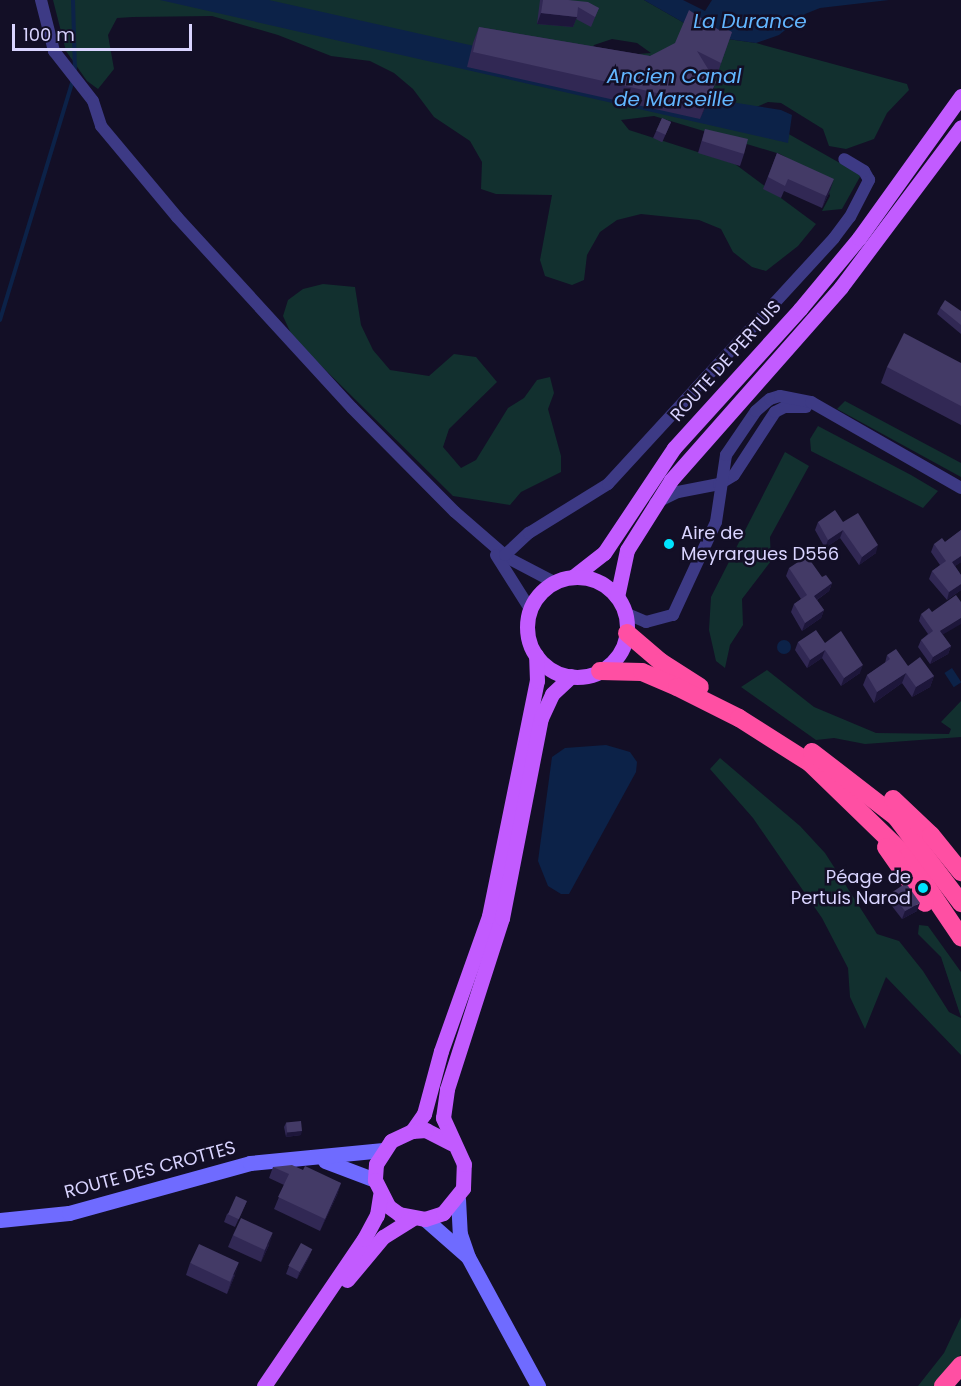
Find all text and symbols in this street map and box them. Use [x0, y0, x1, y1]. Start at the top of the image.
water label: La Durance [693, 9, 807, 33]
scale bar [15, 12, 195, 50]
text: 100 m [23, 22, 75, 47]
water label: Ancien Canal de Marseille [607, 65, 741, 112]
street label: ROUTE DE PERTUIS [666, 296, 786, 426]
place label: Aire de Meyrargues D556 [681, 523, 839, 566]
marker: Aire de Meyrargues D556 [662, 537, 676, 551]
place label: Péage de Pertuis Narod [791, 867, 911, 910]
marker: Péage de Pertuis Narod [916, 881, 930, 895]
street label: ROUTE DES CROTTES [62, 1137, 238, 1203]

